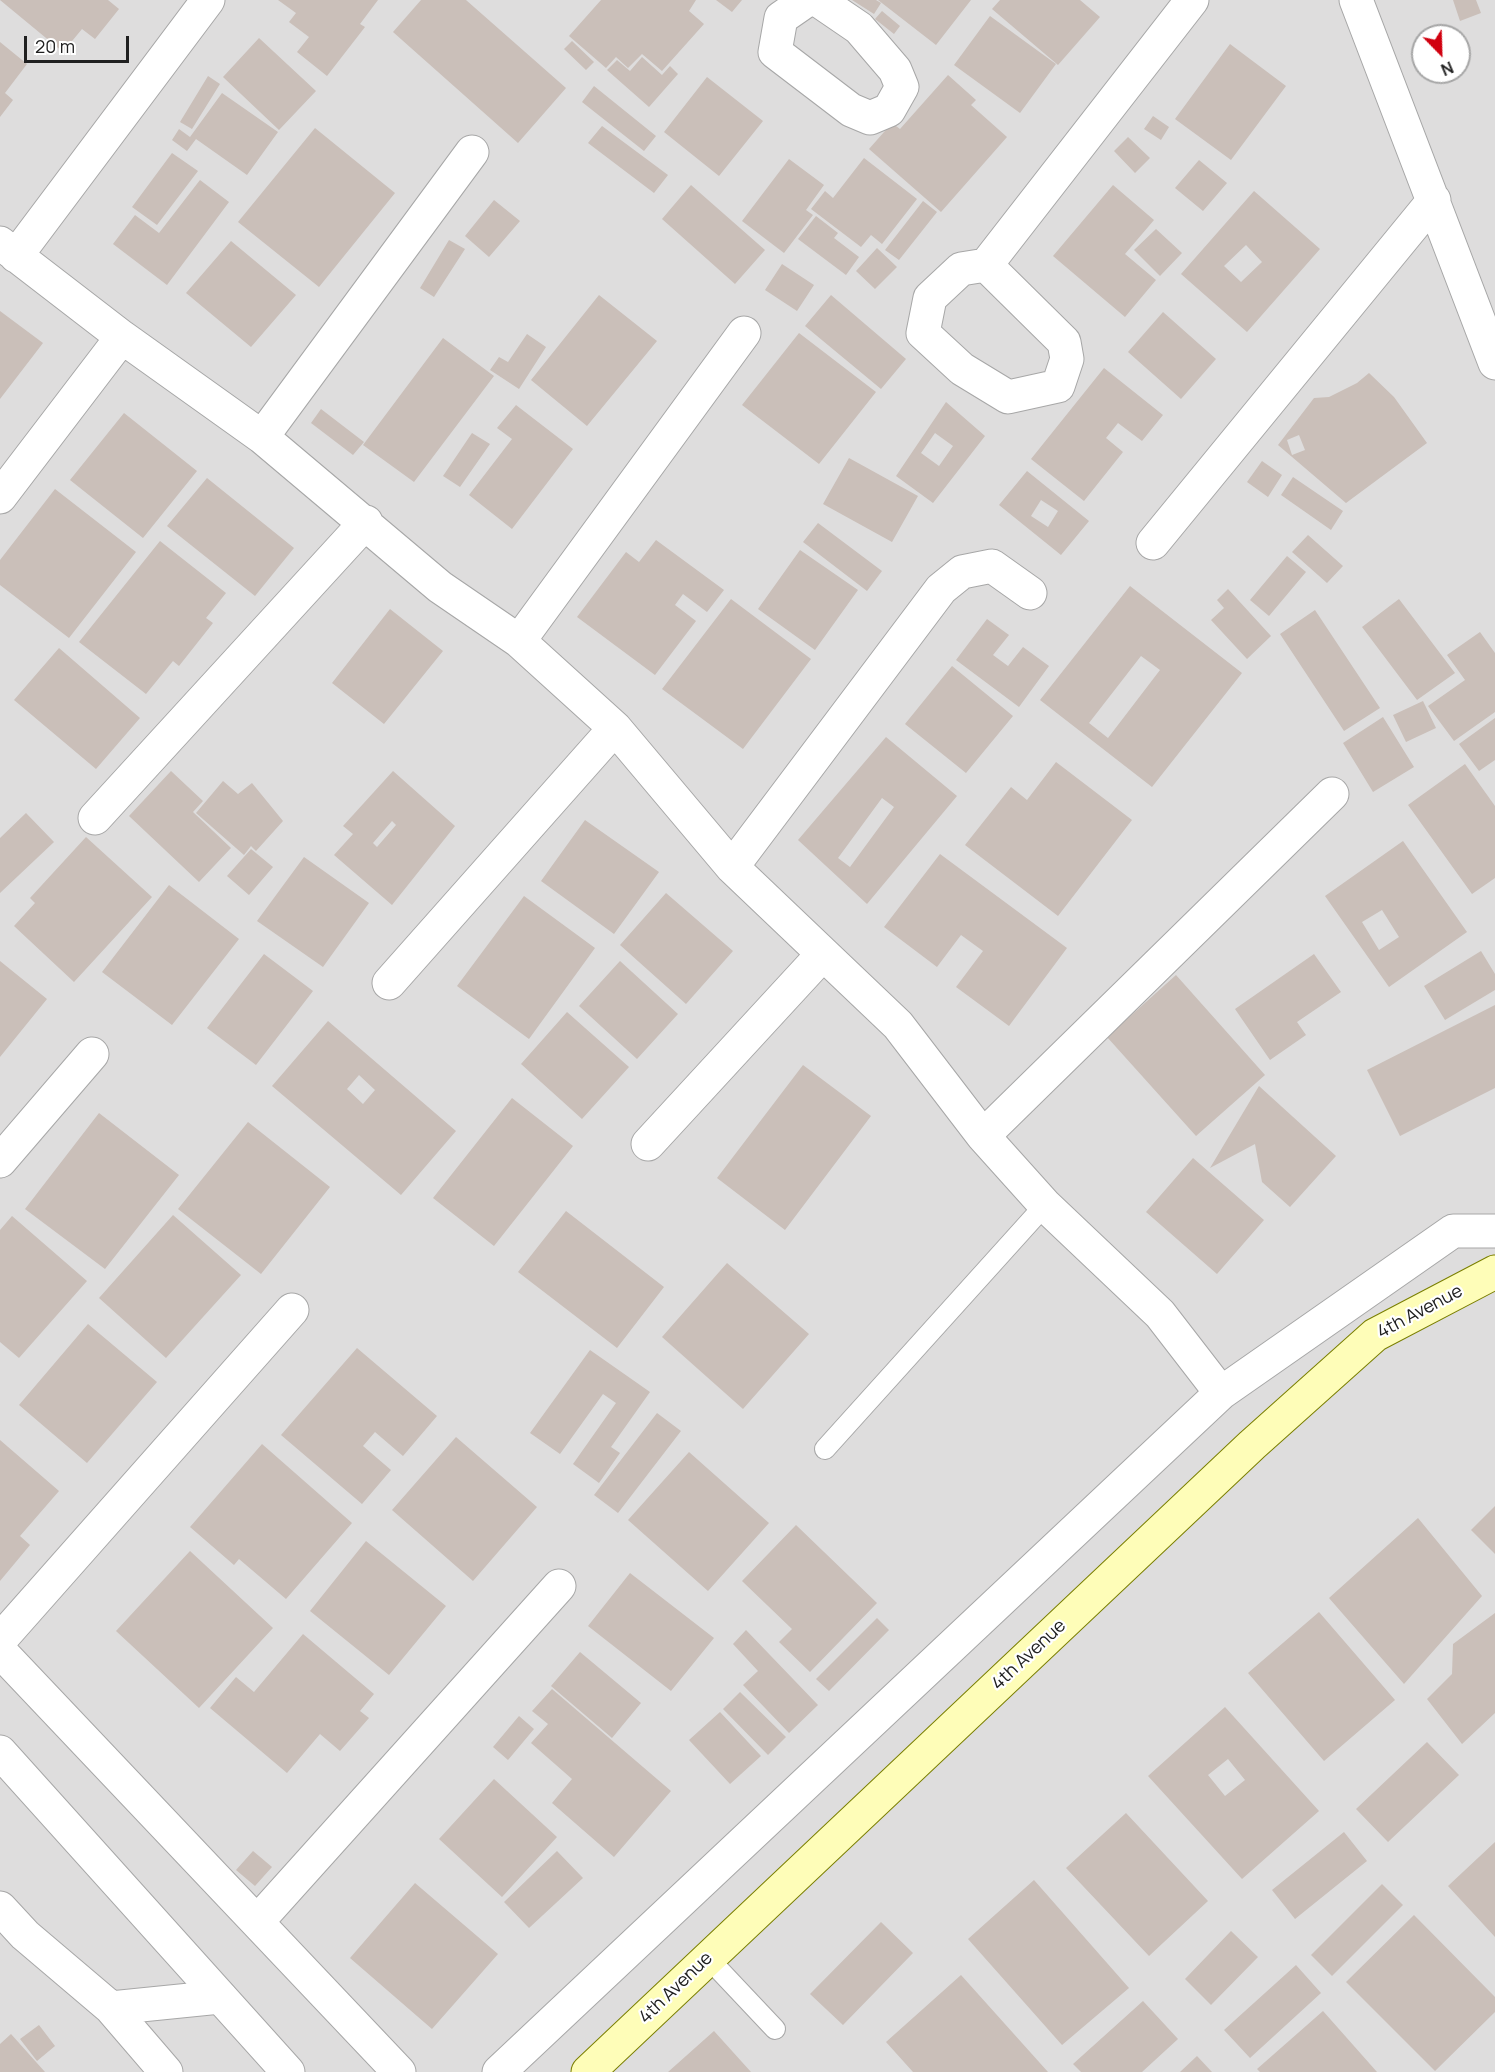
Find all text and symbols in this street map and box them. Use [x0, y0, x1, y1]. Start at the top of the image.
scale bar [27, 24, 132, 62]
north arrow [1411, 24, 1471, 84]
text: 20 m [35, 34, 75, 58]
text: N [1438, 56, 1457, 81]
street label: 4th Avenue [1374, 1280, 1466, 1344]
street label: 4th Avenue [987, 1615, 1071, 1695]
street label: 4th Avenue [635, 1948, 717, 2028]

